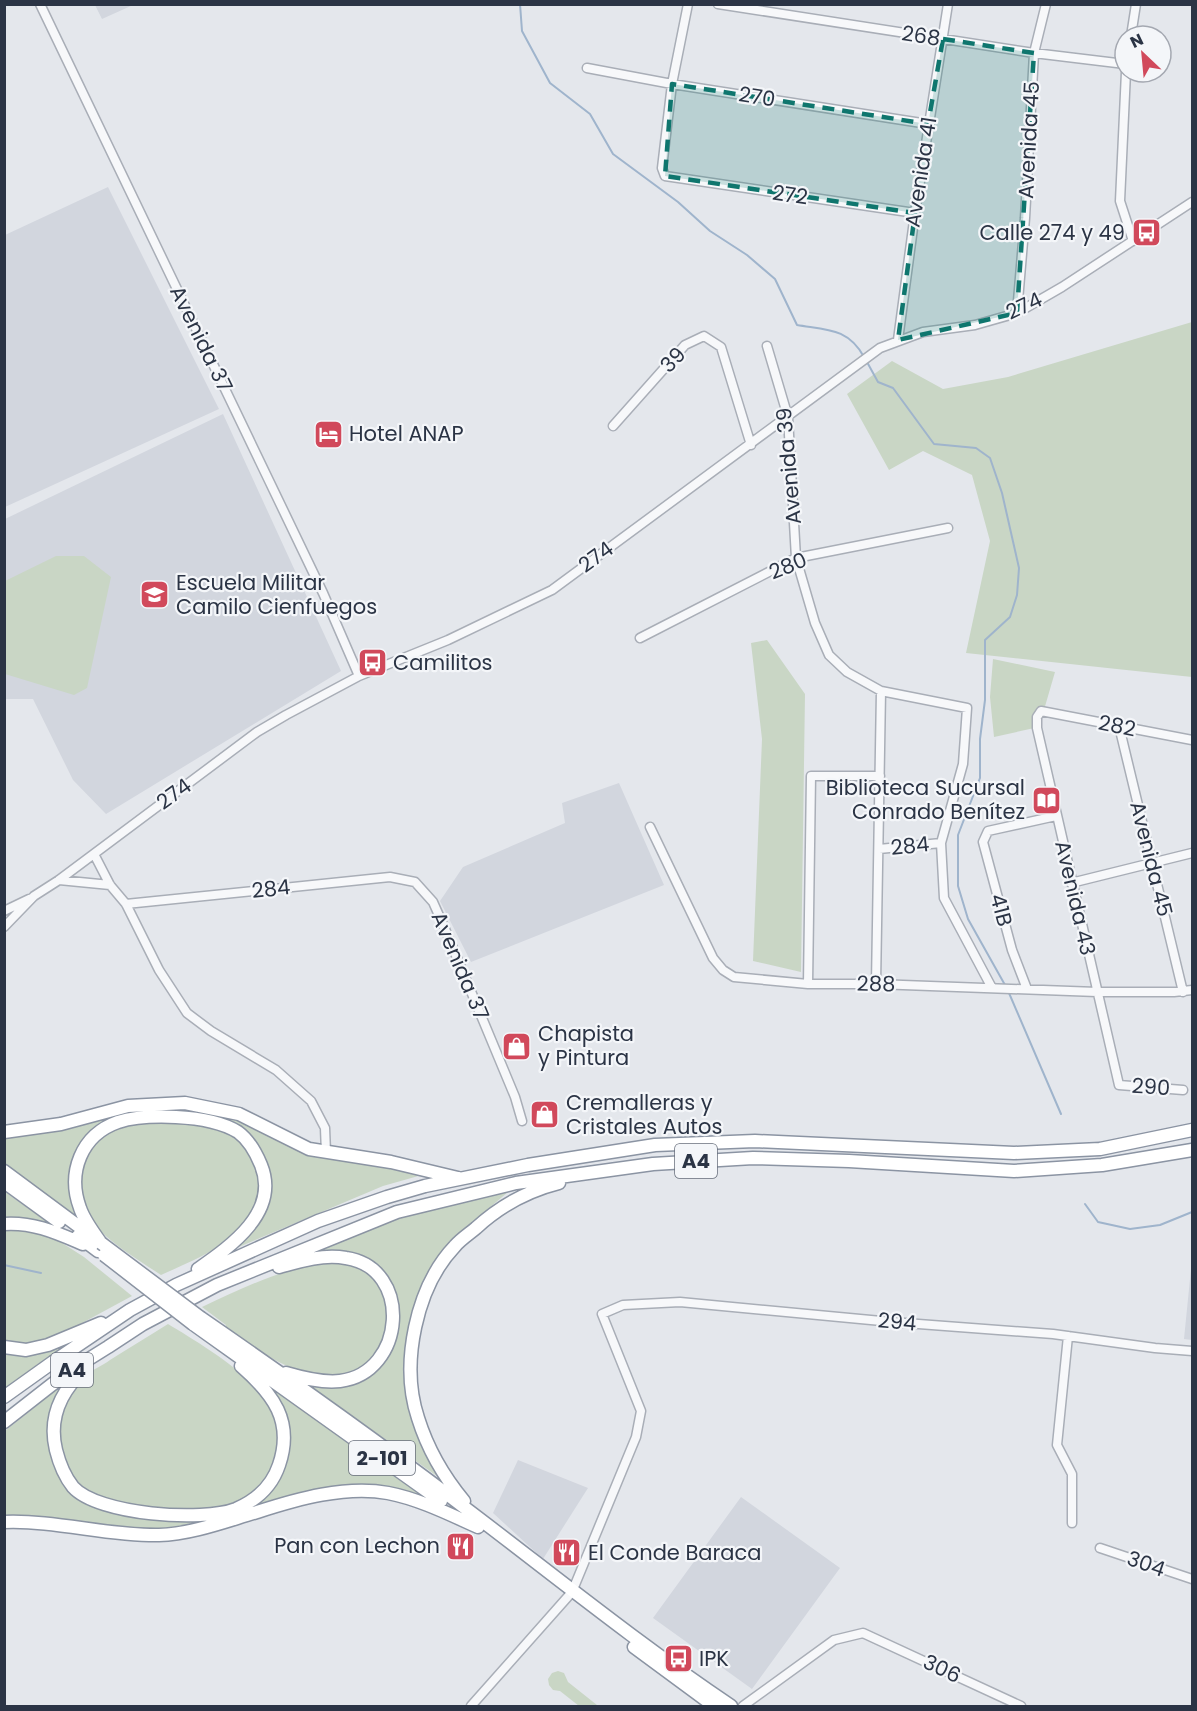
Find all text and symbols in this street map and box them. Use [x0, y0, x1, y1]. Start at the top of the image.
street label: 268 [900, 18, 942, 53]
north arrow [1113, 24, 1173, 84]
text: N [1126, 28, 1147, 54]
street label: 270 [737, 79, 777, 114]
street label: Avenida 45 [1011, 80, 1046, 200]
street label: Avenida 41 [897, 115, 944, 229]
street label: 272 [770, 178, 810, 211]
bus stop icon: Calle 274 y 49 [1130, 217, 1162, 249]
place label: Calle 274 y 49 [979, 218, 1125, 247]
street label: Avenida 37 [163, 281, 240, 397]
street label: 274 [1001, 285, 1047, 326]
street label: 39 [653, 340, 692, 379]
street label: Avenida 39 [769, 406, 808, 526]
hotel icon: Hotel ANAP [312, 418, 344, 450]
place label: Hotel ANAP [349, 419, 464, 448]
street label: 274 [572, 534, 619, 579]
street label: 280 [765, 545, 811, 586]
place label: Escuela Militar Camilo Cienfuegos [176, 568, 377, 621]
school or university icon: Escuela Militar Camilo Cienfuegos [139, 579, 171, 611]
bus stop icon: Camilitos [356, 647, 388, 679]
place label: Camilitos [393, 648, 493, 677]
street label: 282 [1096, 708, 1138, 743]
street label: 274 [150, 771, 197, 816]
place label: Biblioteca Sucursal Conrado Benítez [826, 773, 1025, 826]
library icon: Biblioteca Sucursal Conrado Benítez [1030, 784, 1062, 816]
street label: Avenida 45 [1123, 798, 1180, 920]
street label: 284 [889, 829, 931, 862]
street label: Avenida 43 [1048, 838, 1103, 958]
street label: 284 [250, 872, 292, 905]
street label: 41B [983, 890, 1020, 929]
street label: Avenida 37 [425, 907, 496, 1025]
street label: 288 [856, 969, 896, 998]
place label: Chapista y Pintura [538, 1019, 634, 1072]
shop icon: Chapista y Pintura [501, 1030, 533, 1062]
street label: 290 [1131, 1071, 1171, 1102]
place label: Cremalleras y Cristales Autos [566, 1088, 722, 1141]
shop icon: Cremalleras y Cristales Autos [529, 1099, 561, 1131]
road number: A4 [675, 1144, 717, 1178]
street label: 294 [877, 1305, 917, 1338]
road number: A4 [51, 1353, 93, 1387]
road number: 2-101 [349, 1441, 415, 1475]
restaurant icon: Pan con Lechon [445, 1530, 477, 1562]
place label: Pan con Lechon [274, 1531, 440, 1560]
restaurant icon: El Conde Baraca [551, 1537, 583, 1569]
place label: El Conde Baraca [588, 1538, 762, 1567]
street label: 304 [1123, 1544, 1169, 1584]
bus stop icon: IPK [662, 1643, 694, 1675]
place label: IPK [699, 1644, 729, 1673]
street label: 306 [918, 1647, 966, 1690]

